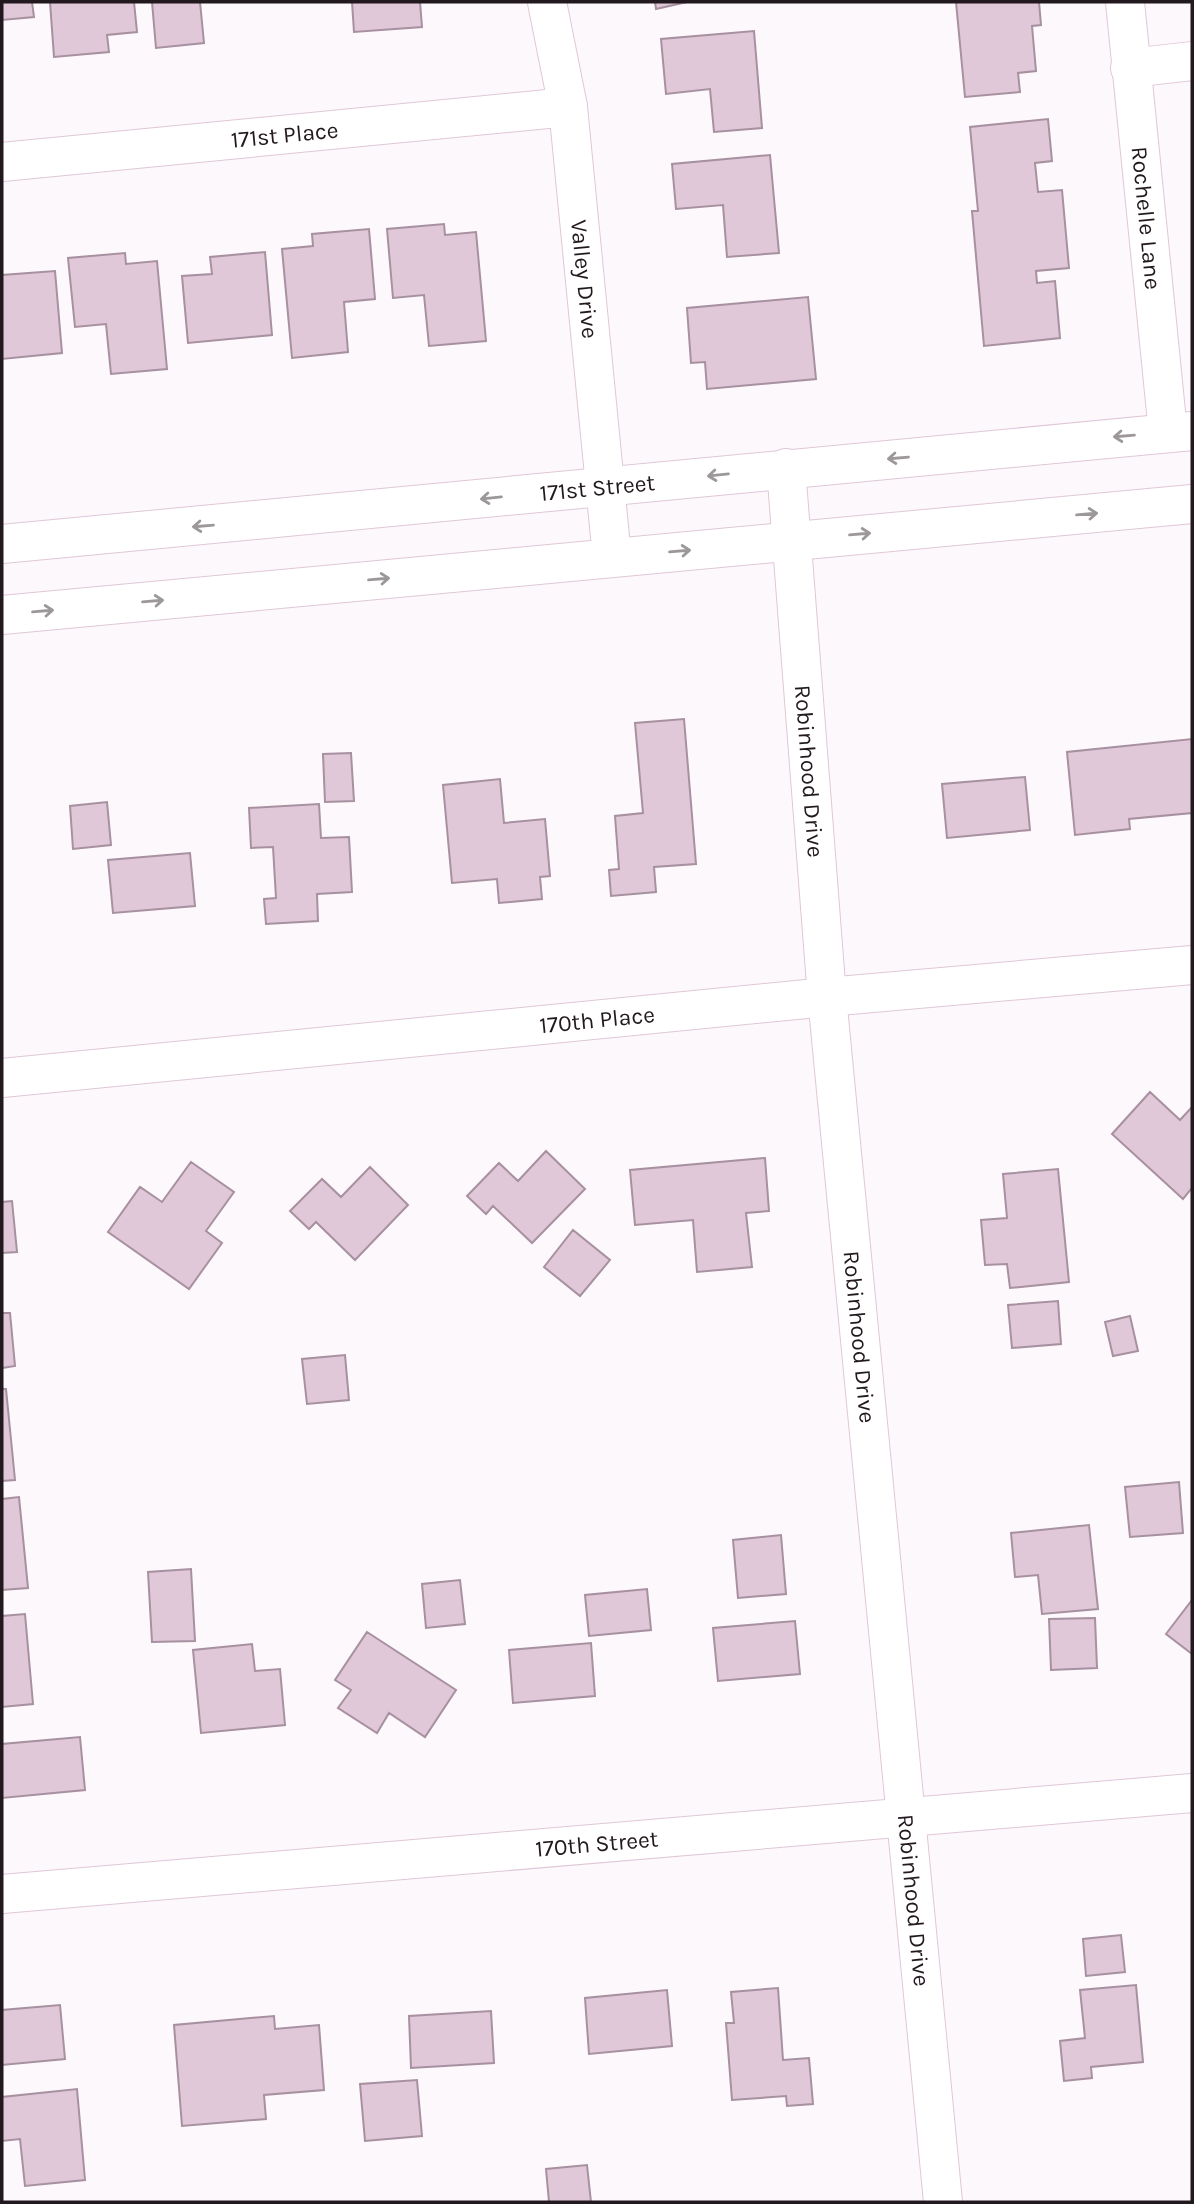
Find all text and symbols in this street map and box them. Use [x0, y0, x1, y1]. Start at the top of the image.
street label: 171st Place [230, 116, 340, 154]
street label: Rochelle Lane [1126, 145, 1167, 291]
street label: Valley Drive [565, 218, 604, 340]
one-way arrow [1113, 430, 1136, 443]
one-way arrow [887, 452, 910, 465]
street label: 171st Street [539, 469, 656, 507]
one-way arrow [707, 469, 730, 482]
one-way arrow [481, 491, 503, 504]
one-way arrow [1075, 507, 1097, 520]
one-way arrow [192, 520, 215, 533]
one-way arrow [848, 527, 871, 540]
one-way arrow [668, 544, 691, 557]
one-way arrow [367, 573, 390, 586]
one-way arrow [141, 594, 163, 607]
one-way arrow [31, 604, 54, 617]
street label: Robinhood Drive [789, 684, 829, 858]
street label: 170th Place [538, 1001, 656, 1039]
street label: Robinhood Drive [837, 1250, 881, 1424]
street label: Robinhood Drive [892, 1813, 935, 1988]
street label: 170th Street [534, 1825, 660, 1863]

